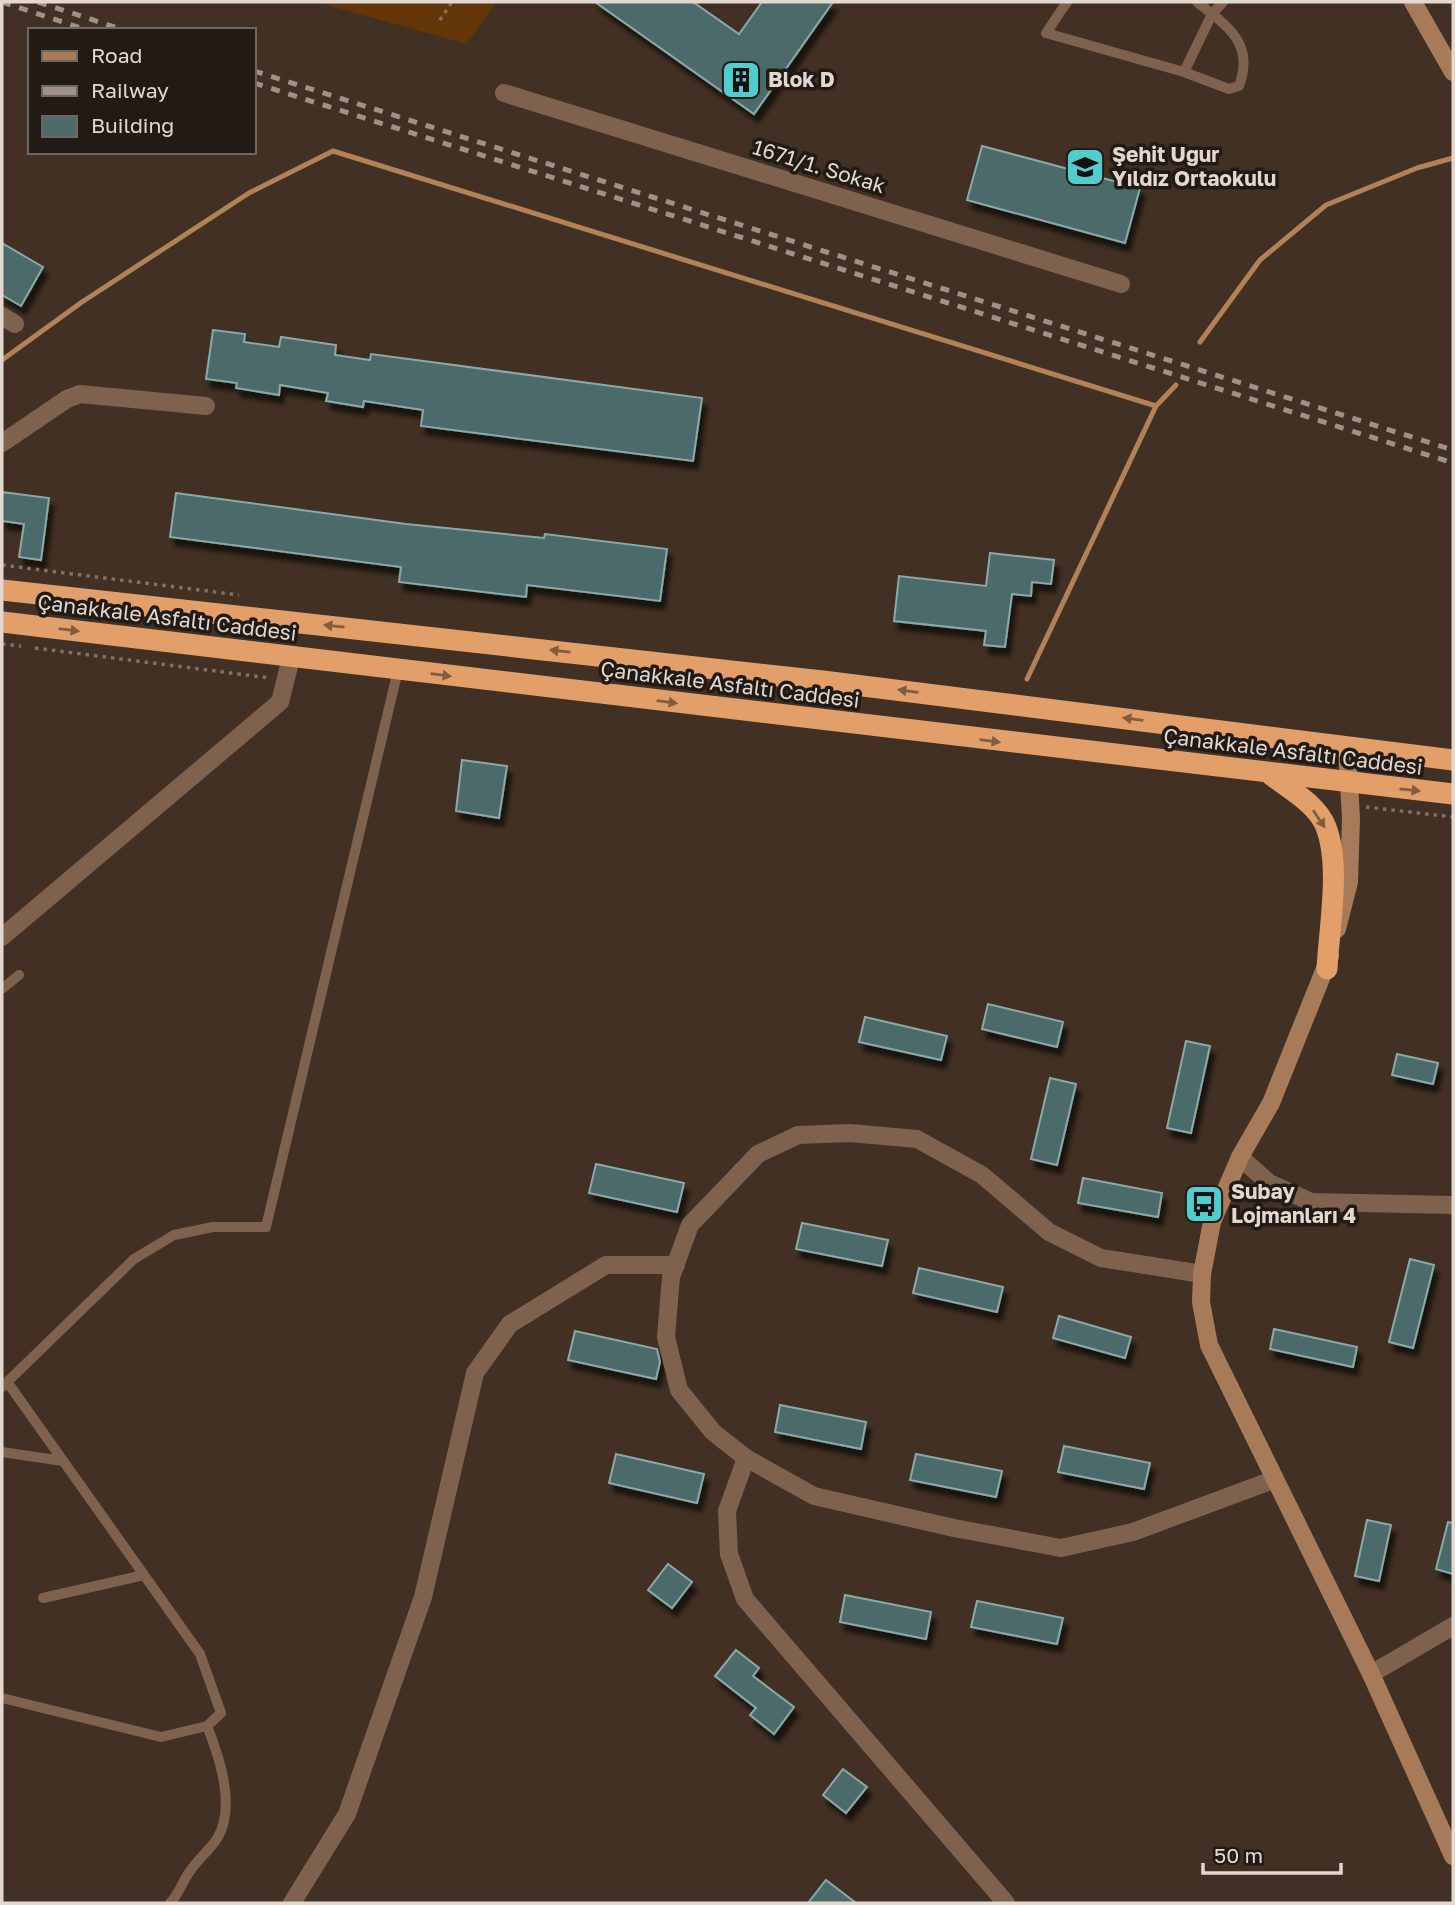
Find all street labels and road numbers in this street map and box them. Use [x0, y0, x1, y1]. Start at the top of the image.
street label: 1671/1. Sokak [750, 134, 889, 199]
street label: Çanakkale Asfaltı Caddesi [36, 588, 298, 646]
street label: Çanakkale Asfaltı Caddesi [599, 655, 861, 713]
street label: Çanakkale Asfaltı Caddesi [1162, 722, 1424, 780]

